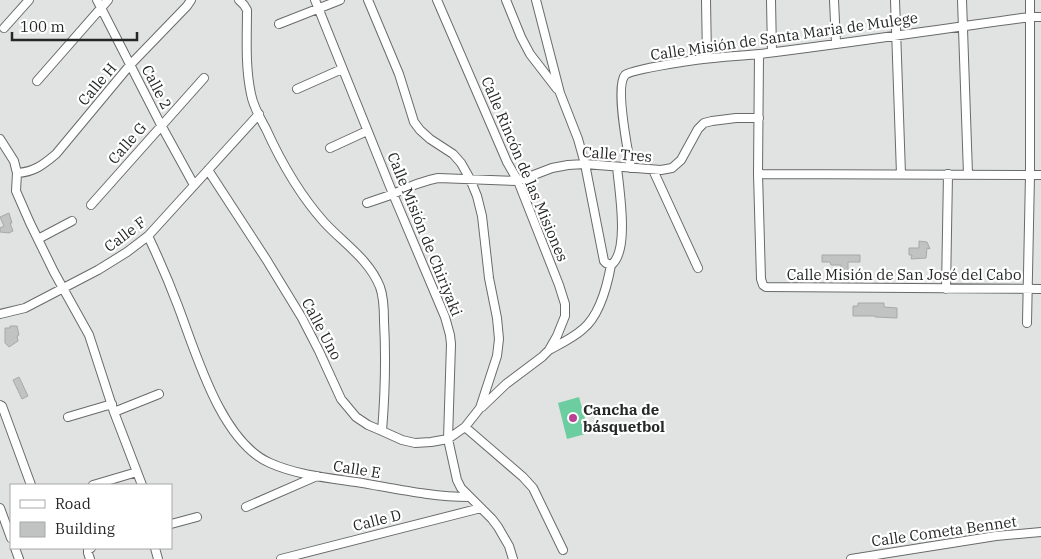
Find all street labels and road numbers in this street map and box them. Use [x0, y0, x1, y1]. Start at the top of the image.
street label: Calle Misión de Santa Maria de Mulege [649, 8, 919, 64]
street label: Calle H [74, 59, 120, 109]
street label: Calle 2 [138, 62, 176, 112]
street label: Calle Rincón de las Misiones [477, 74, 573, 264]
street label: Calle G [104, 118, 150, 168]
street label: Calle Tres [581, 142, 653, 166]
street label: Calle Misión de Chiriyaki [383, 149, 467, 319]
street label: Calle F [100, 212, 150, 256]
street label: Calle Misión de San José del Cabo [787, 265, 1021, 284]
street label: Calle Uno [298, 295, 346, 363]
street label: Calle E [332, 456, 382, 482]
street label: Calle D [351, 505, 403, 535]
street label: Calle Cometa Bennet [870, 511, 1018, 551]

